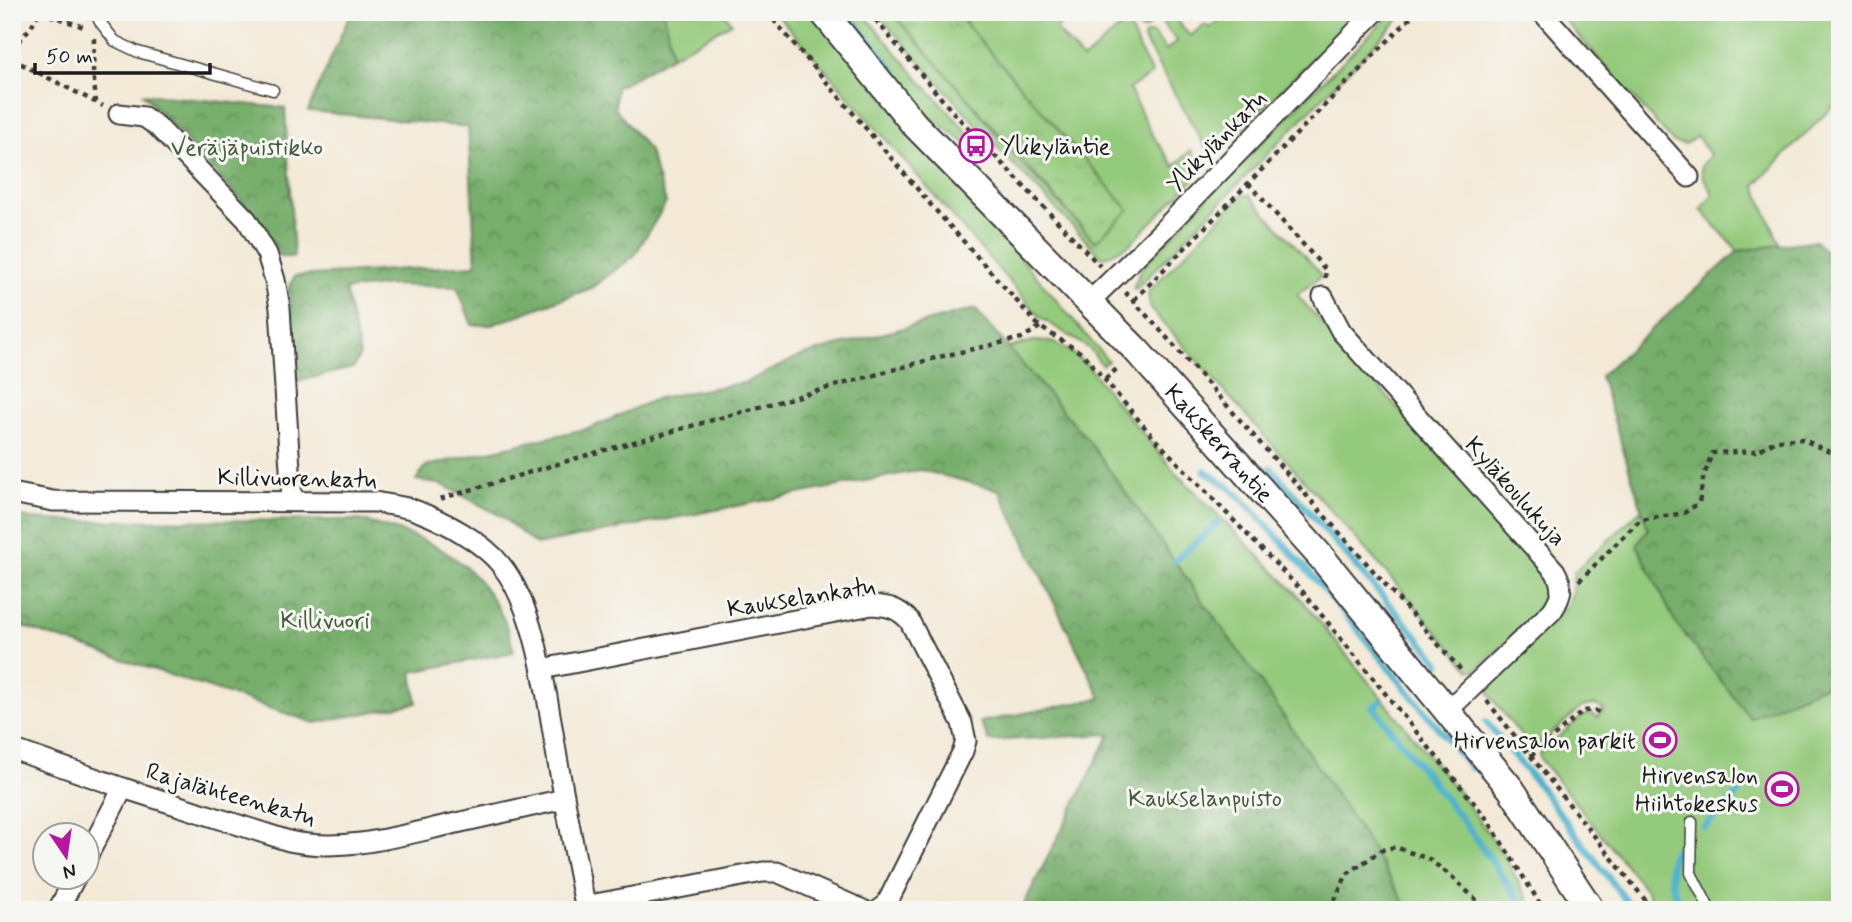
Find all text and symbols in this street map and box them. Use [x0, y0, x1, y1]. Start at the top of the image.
scale bar [35, 32, 210, 76]
text: 50 m [46, 43, 93, 71]
street label: Ylikylänkatu [1160, 84, 1274, 200]
bus stop icon: Ylikyläntie [957, 127, 995, 165]
place label: Ylikyläntie [1000, 132, 1111, 163]
park label: Veräjäpuistikko [171, 133, 323, 164]
street label: Kakskerrantie [1157, 378, 1280, 510]
street label: Kyläkoulukuja [1457, 430, 1572, 554]
street label: Killivuorenkatu [217, 463, 377, 496]
street label: Kaukselankatu [725, 571, 878, 625]
park label: Killivuori [280, 606, 370, 637]
sports icon: Hirvensalon parkit [1641, 721, 1679, 759]
place label: Hirvensalon parkit [1454, 726, 1636, 757]
street label: Rajalähteenkatu [142, 756, 319, 834]
place label: Hirvensalon Hiihtokeskus [1635, 761, 1758, 820]
sports icon: Hirvensalon Hiihtokeskus [1763, 770, 1801, 808]
park label: Kaukselanpuisto [1128, 784, 1282, 815]
north arrow [32, 820, 102, 890]
text: N [61, 857, 78, 885]

